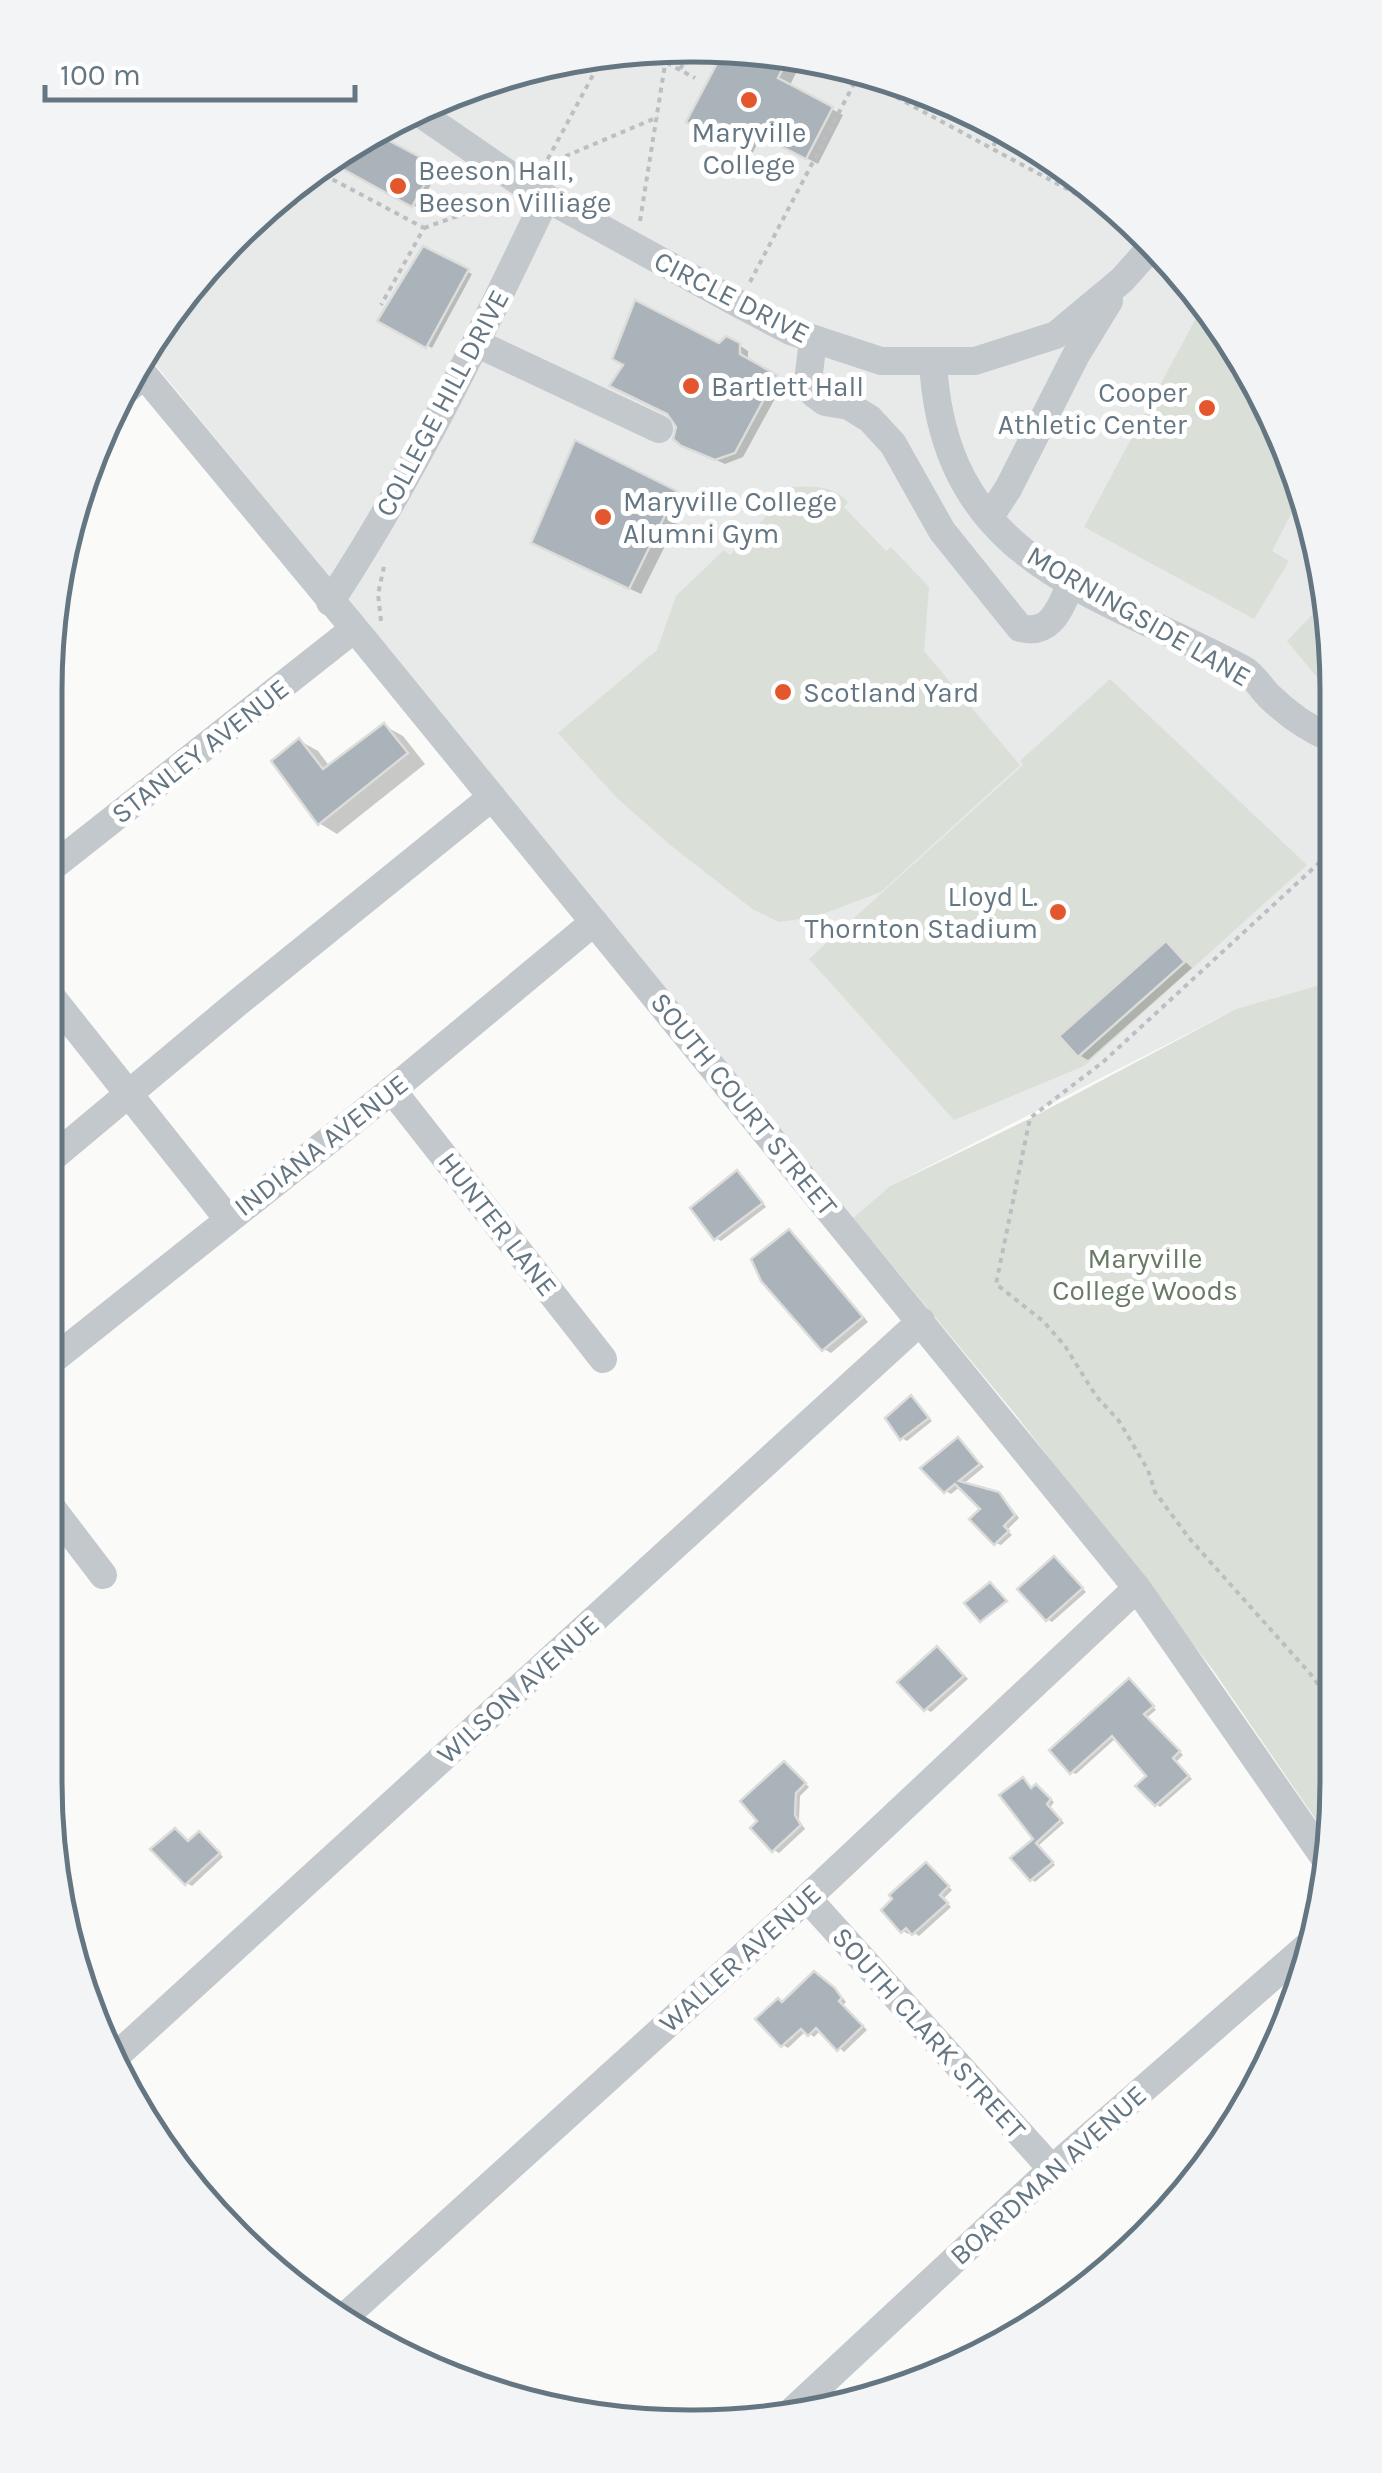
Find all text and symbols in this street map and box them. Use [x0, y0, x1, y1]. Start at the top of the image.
scale bar [45, 40, 355, 102]
text: 100 m [60, 57, 141, 93]
marker: Maryville College [738, 89, 760, 111]
place label: Maryville College [692, 116, 806, 181]
place label: Beeson Hall, Beeson Villiage [418, 154, 611, 219]
marker: Beeson Hall, Beeson Villiage [387, 175, 409, 197]
street label: CIRCLE DRIVE [649, 244, 815, 350]
street label: COLLEGE HILL DRIVE [368, 284, 516, 522]
place label: Bartlett Hall [711, 370, 864, 403]
marker: Bartlett Hall [680, 375, 702, 397]
place label: Cooper Athletic Center [998, 376, 1188, 441]
marker: Cooper Athletic Center [1196, 397, 1218, 419]
place label: Maryville College Alumni Gym [623, 485, 837, 550]
marker: Maryville College Alumni Gym [592, 506, 614, 528]
street label: MORNINGSIDE LANE [1021, 539, 1257, 693]
street label: STANLEY AVENUE [105, 672, 295, 830]
place label: Scotland Yard [803, 676, 979, 709]
marker: Scotland Yard [772, 681, 794, 703]
place label: Lloyd L. Thornton Stadium [804, 880, 1038, 945]
marker: Lloyd L. Thornton Stadium [1047, 901, 1069, 923]
street label: SOUTH COURT STREET [644, 986, 844, 1222]
street label: INDIANA AVENUE [228, 1067, 414, 1223]
street label: HUNTER LANE [432, 1145, 564, 1303]
park label: Maryville College Woods [1052, 1242, 1238, 1307]
street label: WILSON AVENUE [430, 1608, 606, 1770]
street label: WALLER AVENUE [652, 1877, 828, 2039]
street label: SOUTH CLARK STREET [825, 1920, 1033, 2146]
street label: BOARDMAN AVENUE [943, 2078, 1153, 2272]

